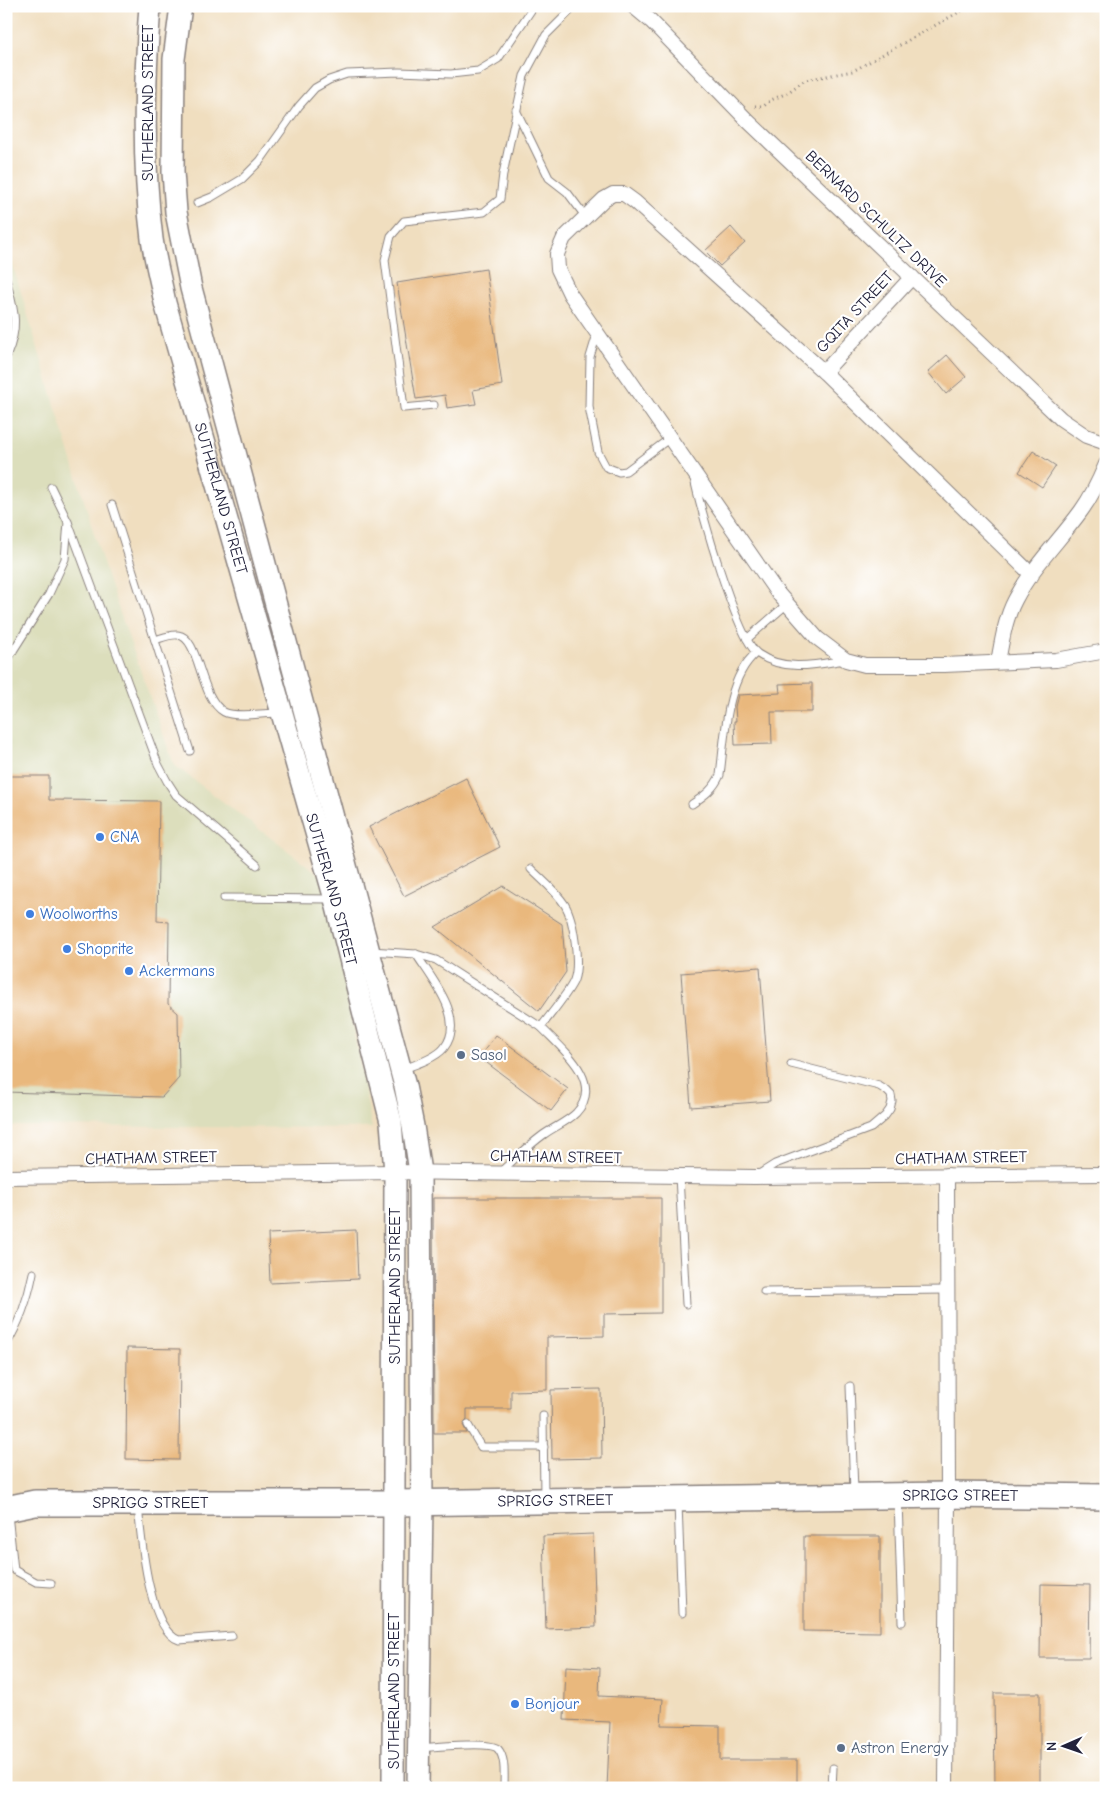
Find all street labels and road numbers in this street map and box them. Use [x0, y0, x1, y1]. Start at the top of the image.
street label: SUTHERLAND STREET [139, 24, 157, 181]
street label: BERNARD SCHULTZ DRIVE [802, 147, 950, 291]
street label: GQITA STREET [813, 267, 898, 356]
street label: SUTHERLAND STREET [191, 421, 251, 577]
street label: SUTHERLAND STREET [302, 811, 360, 968]
street label: CHATHAM STREET [490, 1147, 623, 1167]
street label: CHATHAM STREET [85, 1148, 218, 1168]
street label: CHATHAM STREET [895, 1148, 1028, 1168]
street label: SUTHERLAND STREET [386, 1207, 404, 1364]
street label: SPRIGG STREET [902, 1486, 1019, 1505]
street label: SPRIGG STREET [497, 1491, 614, 1511]
street label: SPRIGG STREET [92, 1494, 209, 1512]
street label: SUTHERLAND STREET [385, 1612, 403, 1769]

